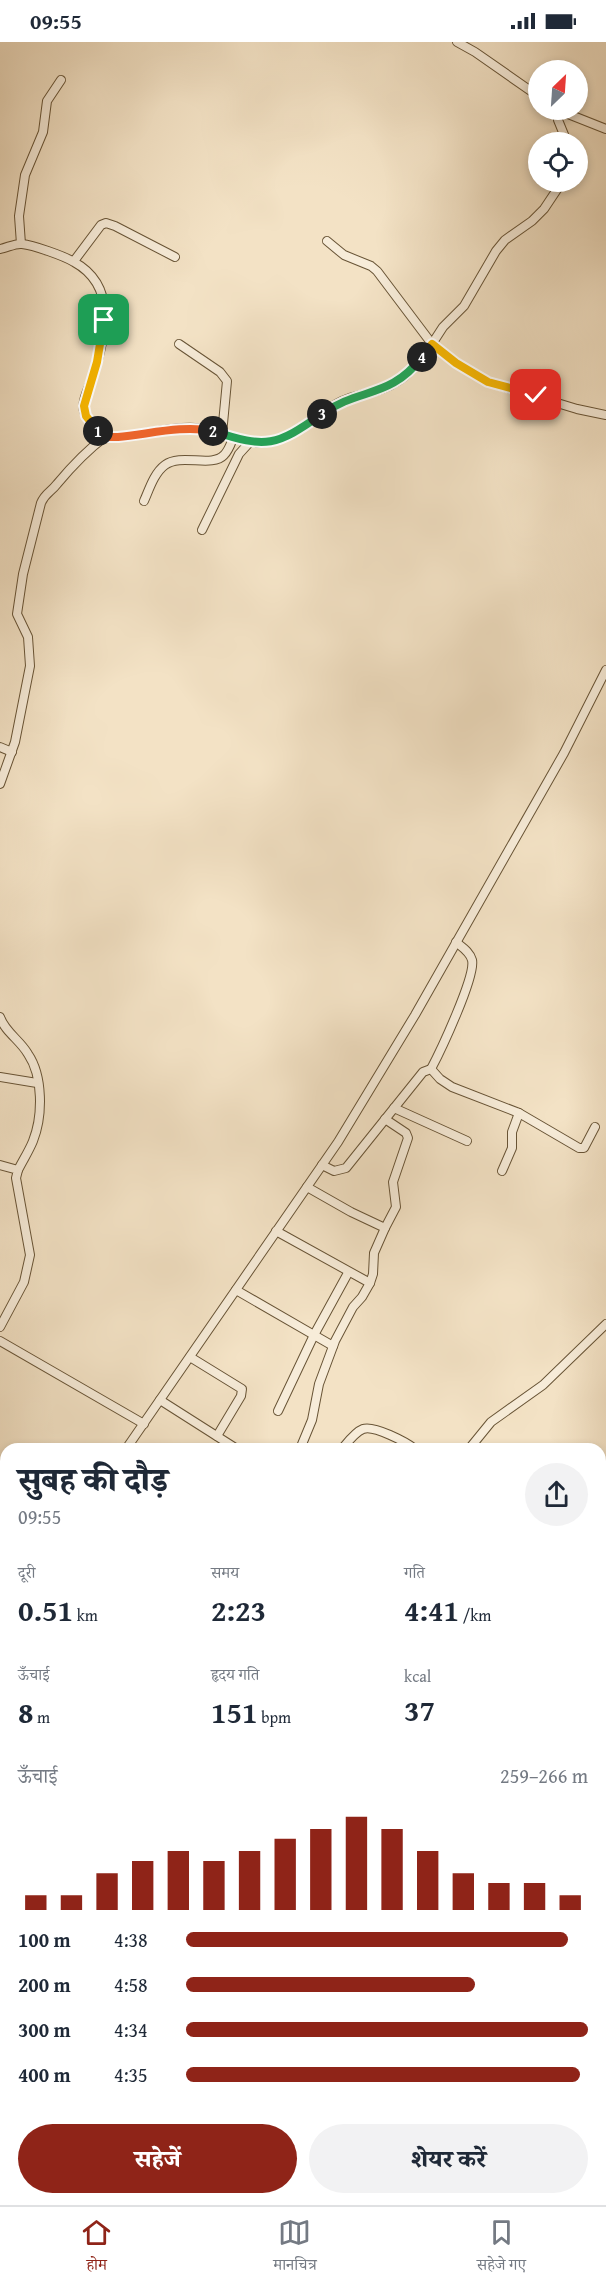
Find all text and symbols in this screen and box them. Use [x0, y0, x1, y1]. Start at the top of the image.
text: 09:55 [30, 5, 82, 37]
north arrow [528, 60, 588, 120]
map controls [528, 60, 588, 192]
button: locate [528, 132, 588, 192]
pin [78, 294, 129, 345]
icon: arrive [87, 303, 120, 336]
pin: 4 [407, 342, 437, 372]
text: 4 [418, 345, 426, 369]
pin [510, 369, 561, 420]
icon: check [519, 378, 552, 411]
pin: 3 [307, 399, 337, 429]
text: 3 [318, 402, 326, 426]
pin: 1 [83, 416, 113, 446]
pin: 2 [198, 416, 228, 446]
text: 1 [94, 419, 102, 443]
text: 2 [209, 419, 217, 443]
text: सुबह की दौड़ [18, 1455, 168, 1503]
button: share [525, 1463, 588, 1526]
text: 09:55 [18, 1502, 61, 1531]
text: दूरी [18, 1560, 35, 1584]
text: समय [211, 1560, 239, 1584]
text: गति [404, 1560, 425, 1584]
text: 0.51 [18, 1588, 73, 1632]
text: 2:23 [211, 1588, 266, 1632]
text: 4:41 [404, 1588, 459, 1632]
text: km [73, 1603, 98, 1627]
text: /km [459, 1603, 491, 1627]
text: ऊँचाई [18, 1662, 50, 1686]
text: हृदय गति [211, 1662, 259, 1686]
text: kcal [404, 1664, 431, 1688]
text: 37 [404, 1688, 435, 1732]
text: 8 [18, 1690, 34, 1734]
text: 151 [211, 1690, 258, 1734]
text: m [34, 1705, 50, 1729]
text: bpm [258, 1705, 291, 1729]
text: ऊँचाई [18, 1761, 57, 1790]
text: 259–266 m [500, 1761, 588, 1790]
text: 100 m [18, 1925, 71, 1954]
text: 4:38 [114, 1925, 148, 1954]
text: 200 m [18, 1970, 71, 1999]
text: 4:58 [114, 1970, 148, 1999]
text: 300 m [18, 2015, 71, 2044]
text: 4:34 [114, 2015, 148, 2044]
text: 400 m [18, 2060, 71, 2089]
text: 4:35 [114, 2060, 148, 2089]
button: सहेजें [18, 2124, 297, 2193]
button: शेयर करें [309, 2124, 588, 2193]
tab: होम [80, 2216, 113, 2280]
tab: मानचित्र [273, 2216, 317, 2280]
tab: सहेजे गए [477, 2216, 526, 2280]

